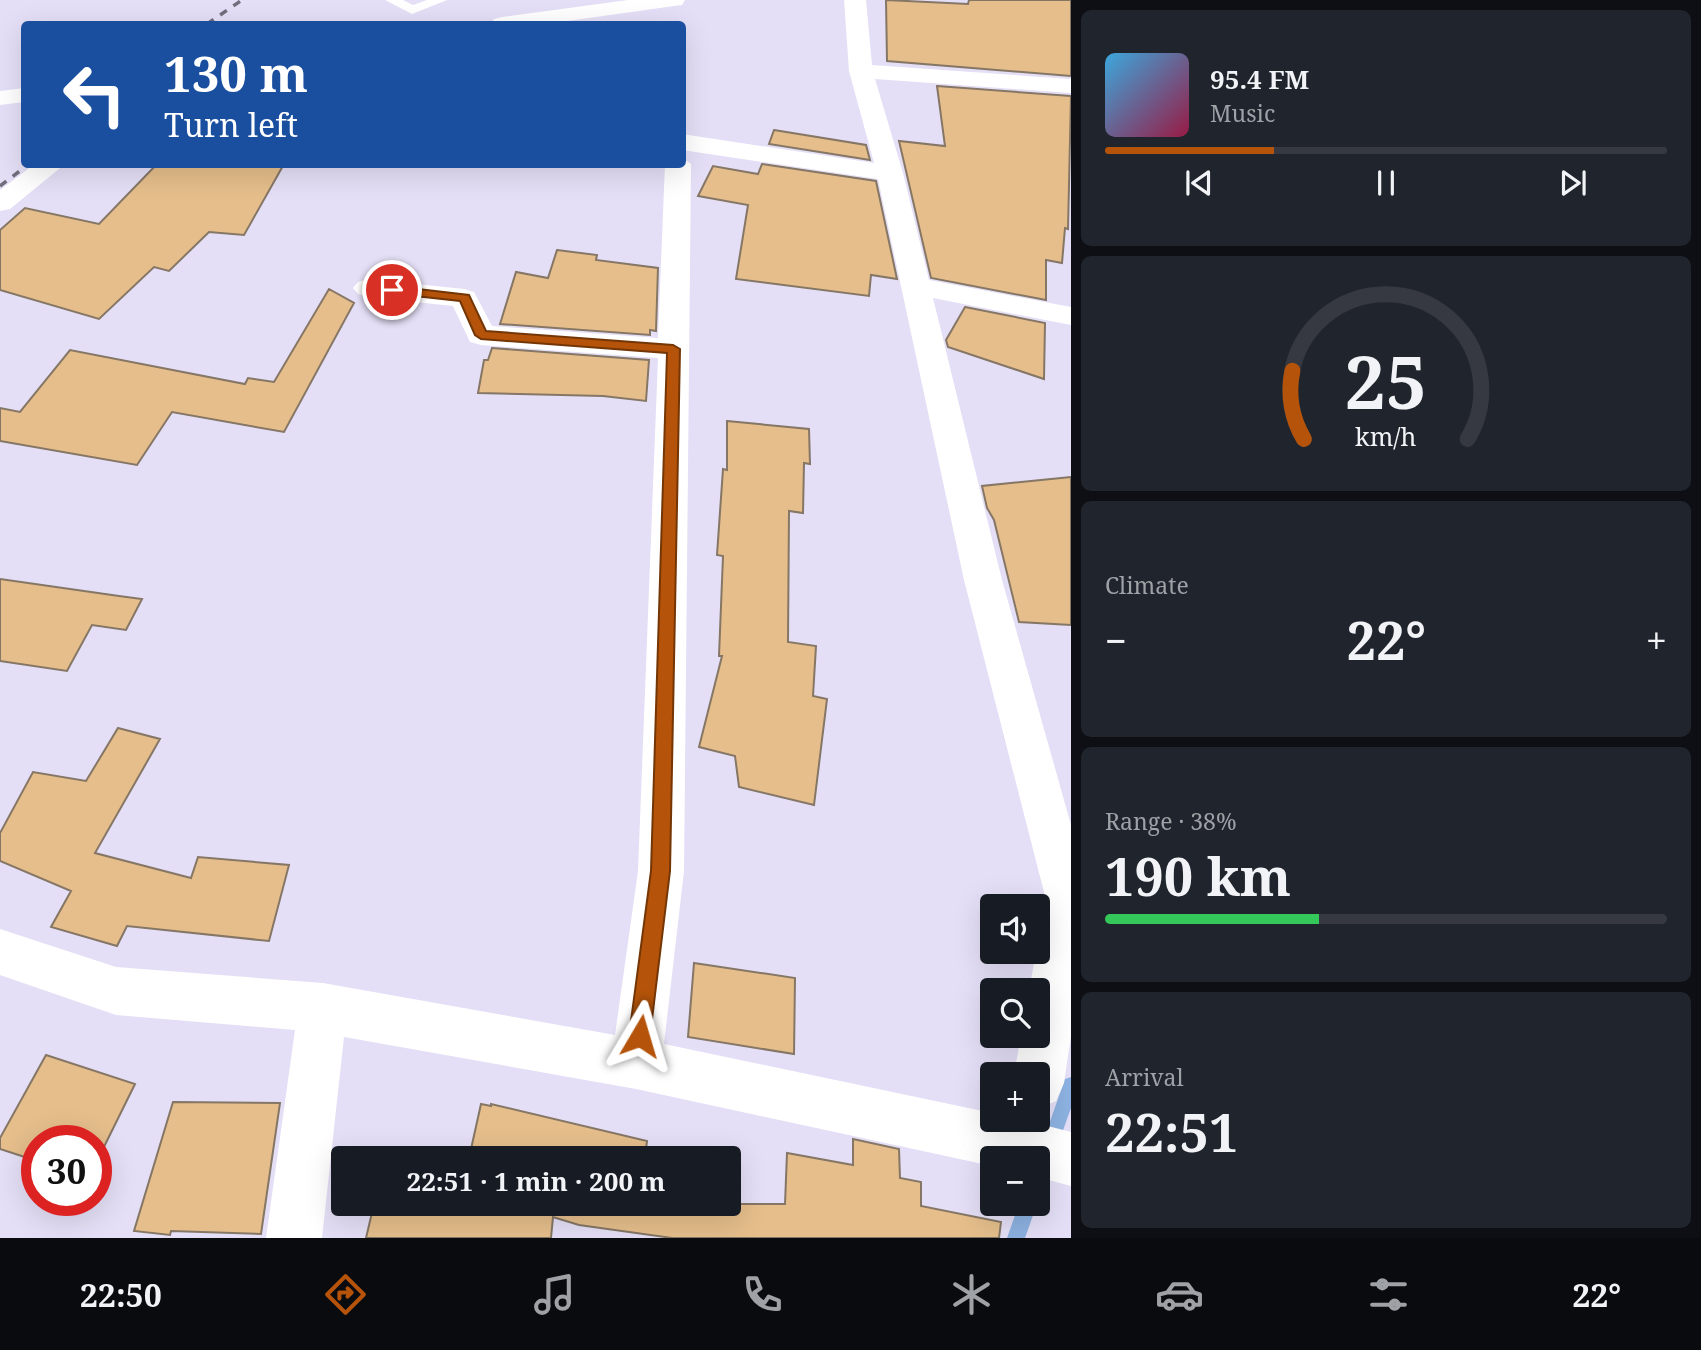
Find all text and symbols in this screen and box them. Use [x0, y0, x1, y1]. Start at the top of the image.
text: 130 m [164, 40, 308, 106]
icon: left [49, 49, 140, 140]
text: 95.4 FM [1210, 61, 1309, 97]
text: Music [1210, 97, 1275, 129]
text: Turn left [164, 103, 298, 146]
icon: previous [1180, 164, 1218, 202]
icon: pause [1367, 164, 1405, 202]
icon: next [1554, 164, 1592, 202]
pin [362, 260, 422, 320]
icon: arrive [373, 271, 411, 309]
text: 25 [1345, 332, 1427, 431]
text: km/h [1355, 419, 1417, 453]
text: Climate [1105, 569, 1189, 601]
text: 22° [1347, 604, 1426, 675]
text: − [1105, 614, 1127, 666]
text: + [1646, 614, 1667, 666]
text: Range · 38% [1105, 805, 1237, 837]
text: 190 km [1105, 840, 1291, 911]
map controls [980, 894, 1050, 1216]
button: sound [980, 894, 1050, 964]
button: search [980, 978, 1050, 1048]
position arrow [603, 999, 677, 1073]
text: Arrival [1105, 1061, 1184, 1093]
button: + [980, 1062, 1050, 1132]
text: 22:51 [1105, 1096, 1238, 1167]
speed limit sign: 30 [21, 1125, 112, 1216]
button: − [980, 1146, 1050, 1216]
text: 22:51 · 1 min · 200 m [406, 1163, 666, 1199]
icon: directions [321, 1270, 370, 1319]
icon: music [530, 1270, 579, 1319]
icon: phone [738, 1270, 787, 1319]
icon: climate [947, 1270, 996, 1319]
icon: car [1155, 1270, 1204, 1319]
icon: filters [1364, 1270, 1413, 1319]
text: 22:50 [80, 1273, 162, 1316]
text: 22° [1572, 1273, 1621, 1316]

